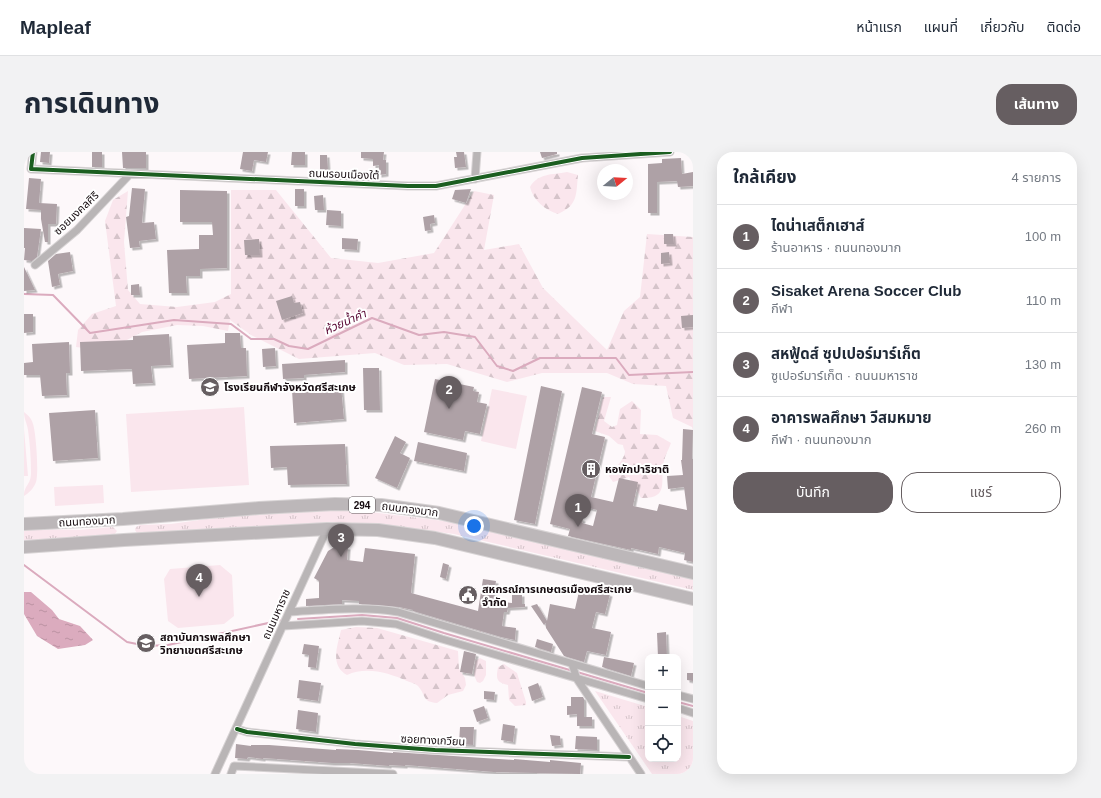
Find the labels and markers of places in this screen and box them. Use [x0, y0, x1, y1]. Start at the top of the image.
school or university icon: โรงเรียนกีฬาจังหวัดศรีสะเกษ [199, 376, 221, 398]
pin: 2 [436, 376, 462, 409]
place label: โรงเรียนกีฬาจังหวัดศรีสะเกษ [224, 381, 357, 393]
building icon: หอพักปาริชาติ [580, 458, 602, 480]
place label: หอพักปาริชาติ [605, 463, 669, 475]
pin: 1 [565, 494, 591, 527]
pin: 3 [328, 524, 354, 557]
pin: 4 [186, 564, 212, 597]
place label: สหกรณ์การเกษตรเมืองศรีสะเกษ จำกัด [482, 583, 632, 608]
public building icon: สหกรณ์การเกษตรเมืองศรีสะเกษ จำกัด [457, 584, 479, 606]
place label: สถาบันการพลศึกษา วิทยาเขตศรีสะเกษ [160, 631, 251, 656]
school or university icon: สถาบันการพลศึกษา วิทยาเขตศรีสะเกษ [135, 632, 157, 654]

